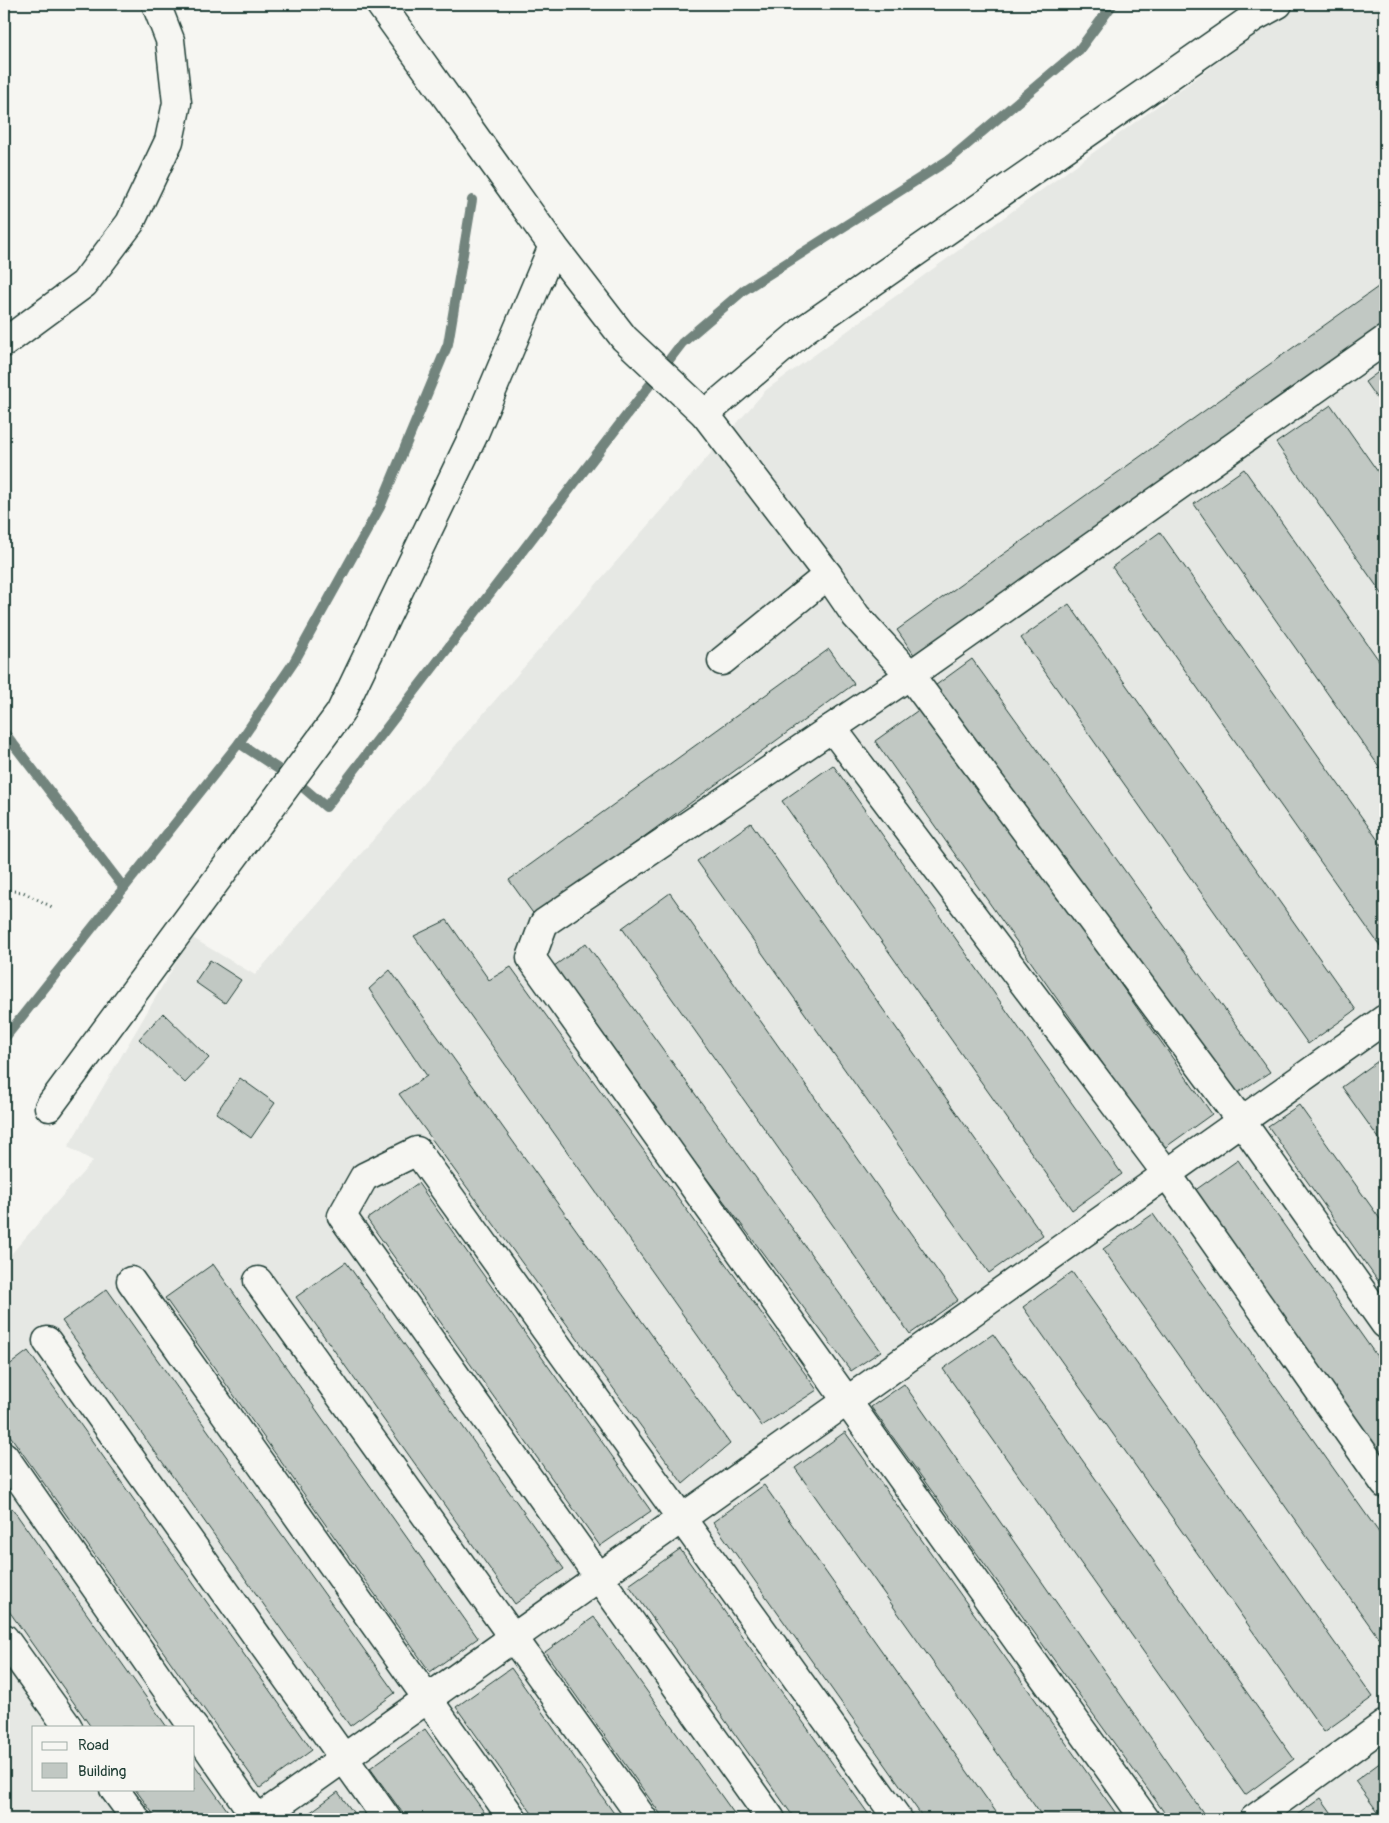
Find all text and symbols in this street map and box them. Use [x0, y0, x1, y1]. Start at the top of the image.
legend [32, 1726, 195, 1790]
text: Road [78, 1736, 109, 1755]
text: Building [78, 1762, 126, 1781]

